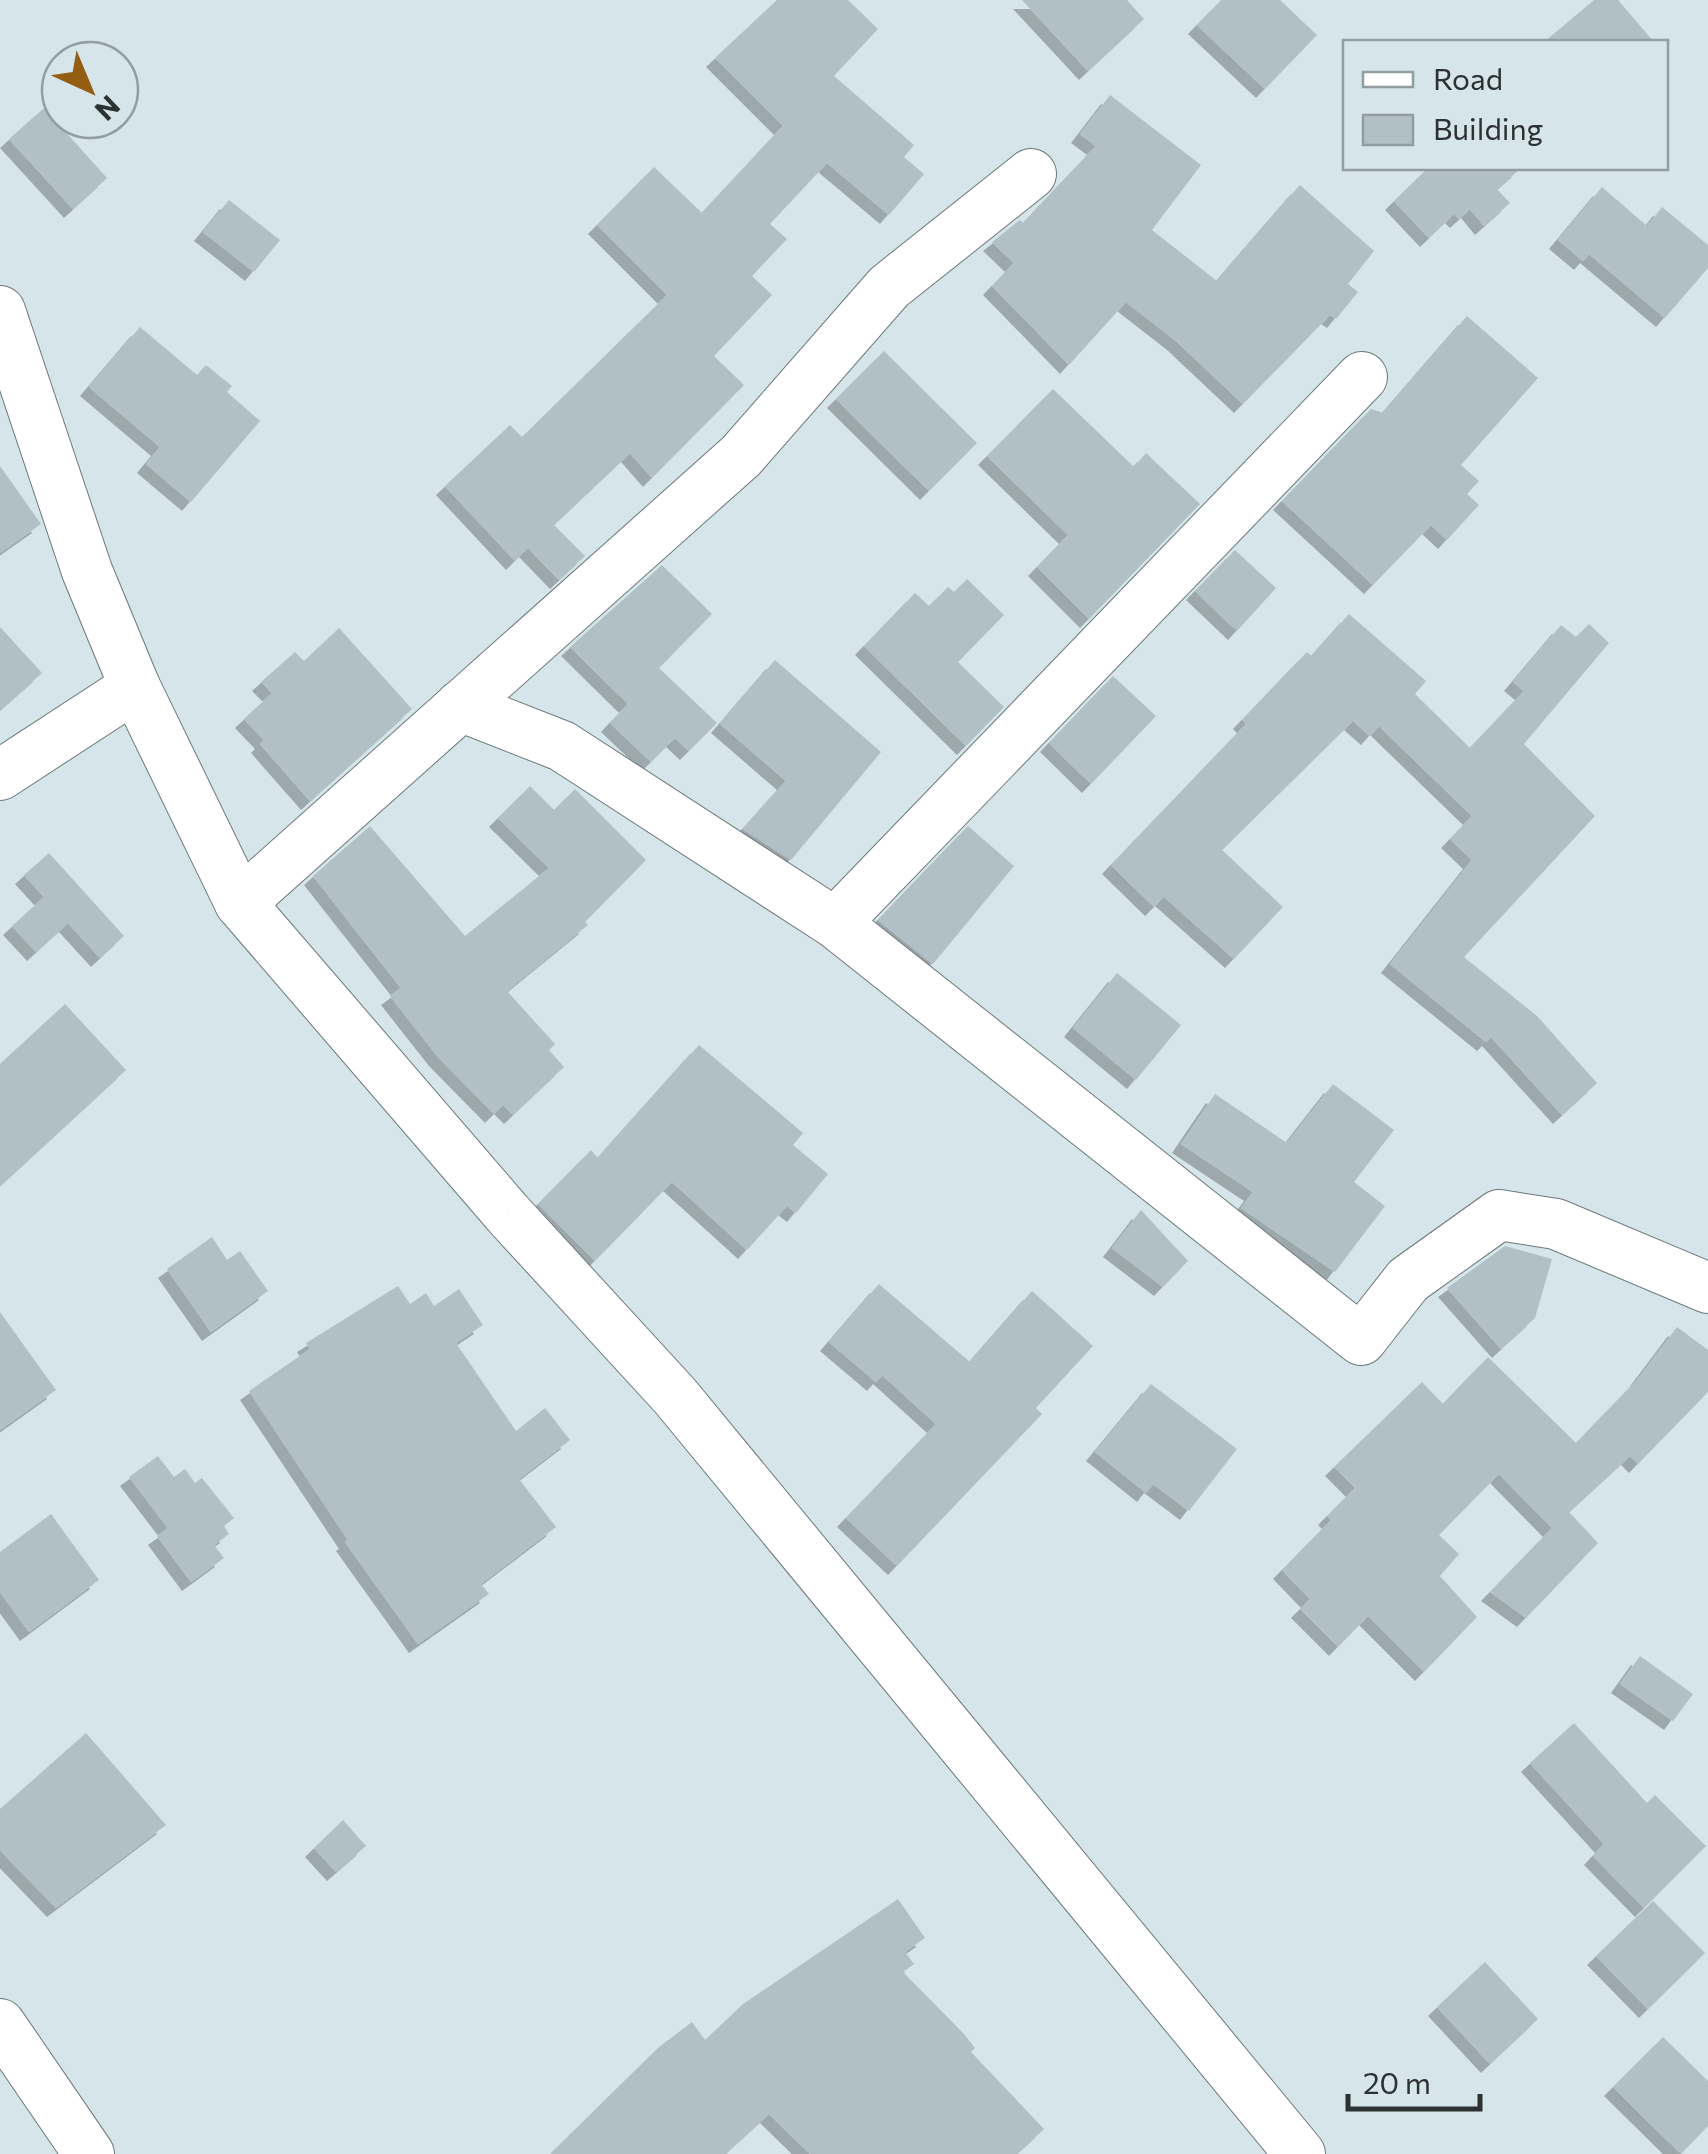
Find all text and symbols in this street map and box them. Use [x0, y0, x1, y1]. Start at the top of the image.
north arrow [40, 40, 140, 140]
legend [1343, 40, 1668, 170]
text: Road [1433, 59, 1503, 96]
text: N [89, 89, 127, 128]
text: Building [1433, 109, 1543, 146]
scale bar [1348, 2049, 1480, 2111]
text: 20 m [1363, 2063, 1431, 2100]

